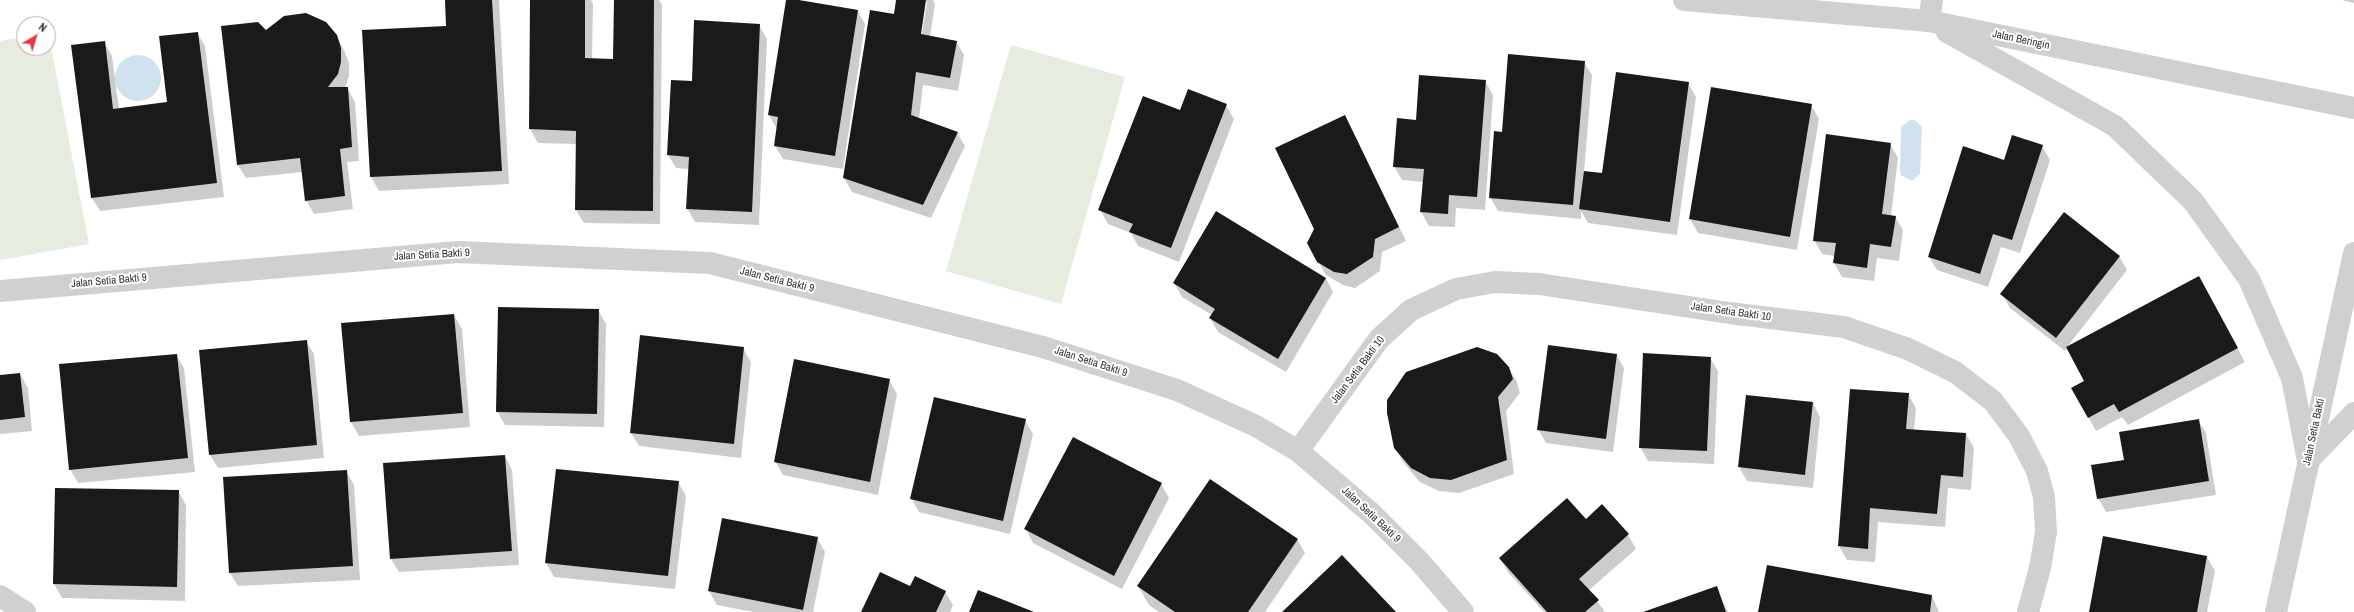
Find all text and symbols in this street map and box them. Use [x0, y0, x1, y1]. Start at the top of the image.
north arrow [16, 16, 56, 56]
text: N [36, 20, 50, 35]
street label: Jalan Beringin [1991, 27, 2051, 53]
street label: Jalan Setia Bakti 9 [394, 246, 470, 264]
street label: Jalan Setia Bakti 9 [739, 264, 815, 296]
street label: Jalan Setia Bakti 9 [71, 271, 147, 291]
street label: Jalan Setia Bakti 10 [1690, 300, 1772, 324]
street label: Jalan Setia Bakti 10 [1328, 334, 1388, 406]
street label: Jalan Setia Bakti 9 [1053, 344, 1129, 380]
street label: Jalan Setia Bakti [2300, 397, 2328, 467]
street label: Jalan Setia Bakti 9 [1339, 484, 1403, 546]

